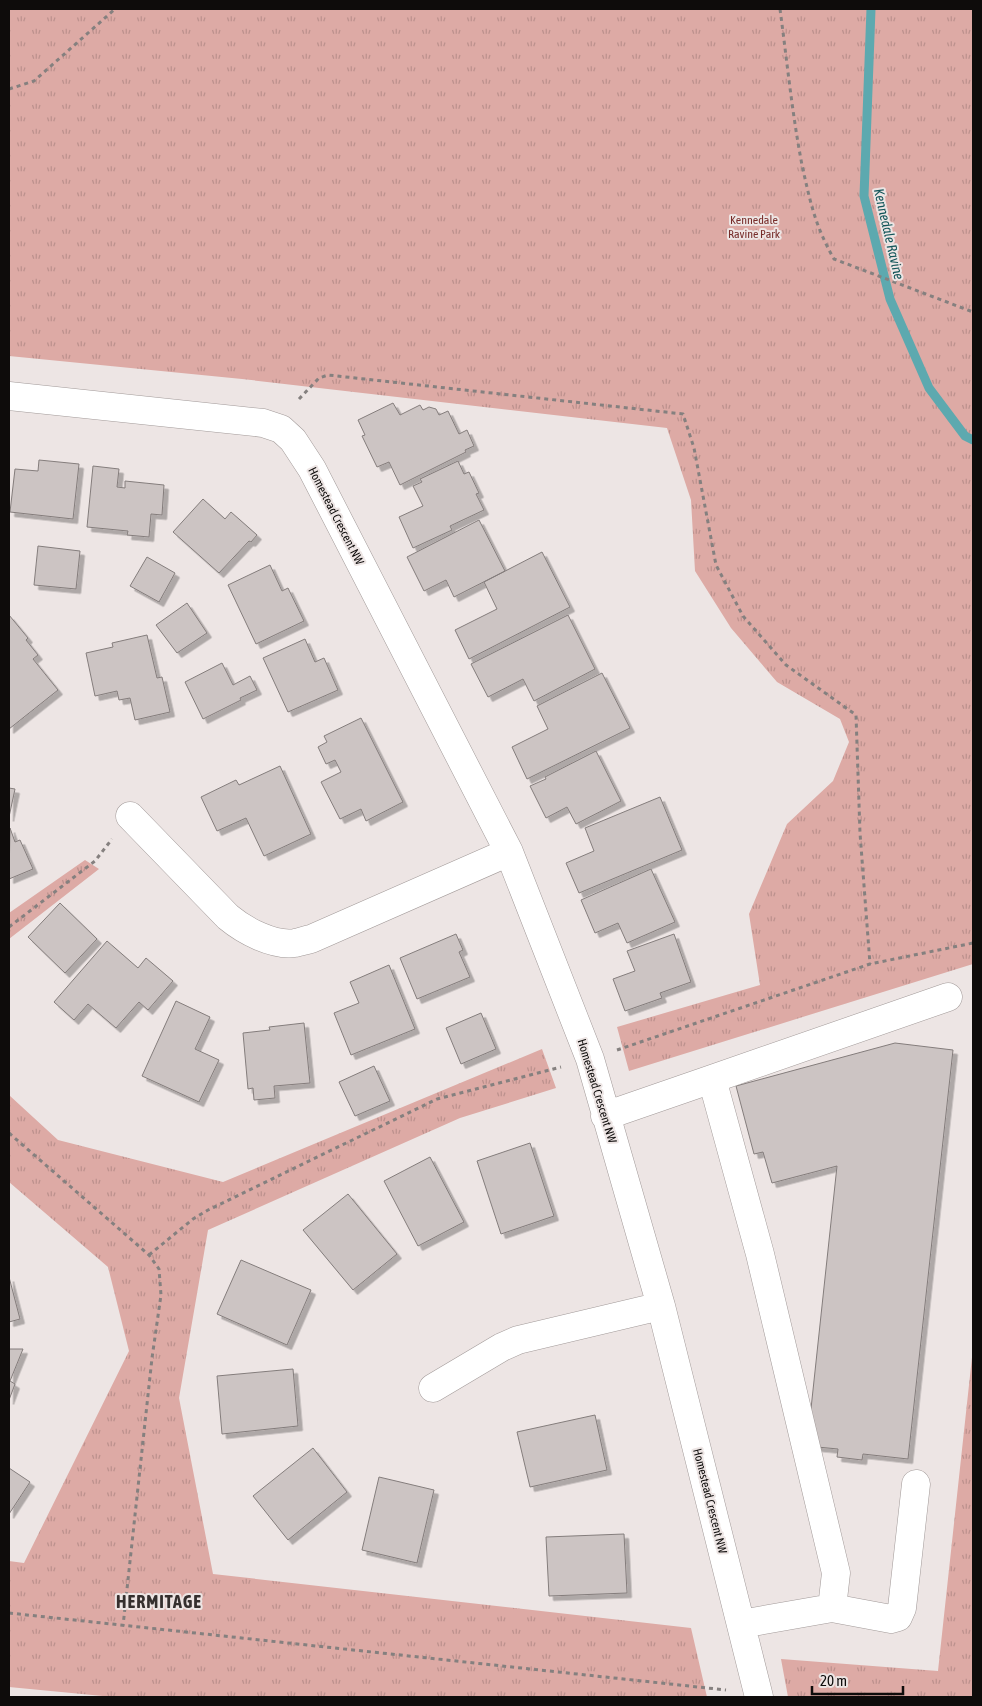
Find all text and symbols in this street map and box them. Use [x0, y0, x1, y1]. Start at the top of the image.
water label: Kennedale Ravine [871, 187, 907, 281]
park label: Kennedale Ravine Park [728, 213, 781, 241]
street label: Homestead Crescent NW [305, 465, 367, 567]
street label: Homestead Crescent NW [575, 1037, 620, 1145]
street label: Homestead Crescent NW [690, 1447, 730, 1555]
district label: HERMITAGE [116, 1591, 202, 1612]
scale bar [812, 1664, 903, 1696]
text: 20 m [820, 1672, 847, 1689]

